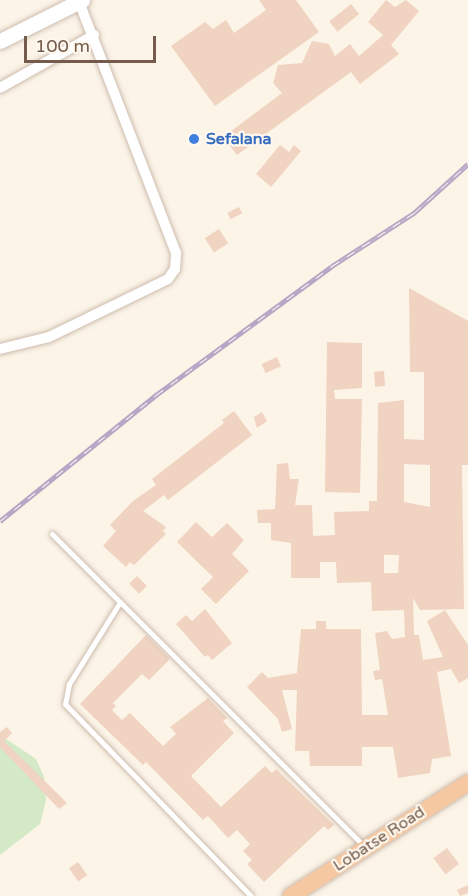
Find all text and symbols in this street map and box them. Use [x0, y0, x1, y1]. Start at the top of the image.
scale bar [27, 24, 159, 62]
text: 100 m [35, 35, 90, 57]
place label: Sefalana [206, 129, 271, 149]
marker: Sefalana [187, 132, 201, 146]
street label: Lobatse Road [330, 802, 428, 876]

